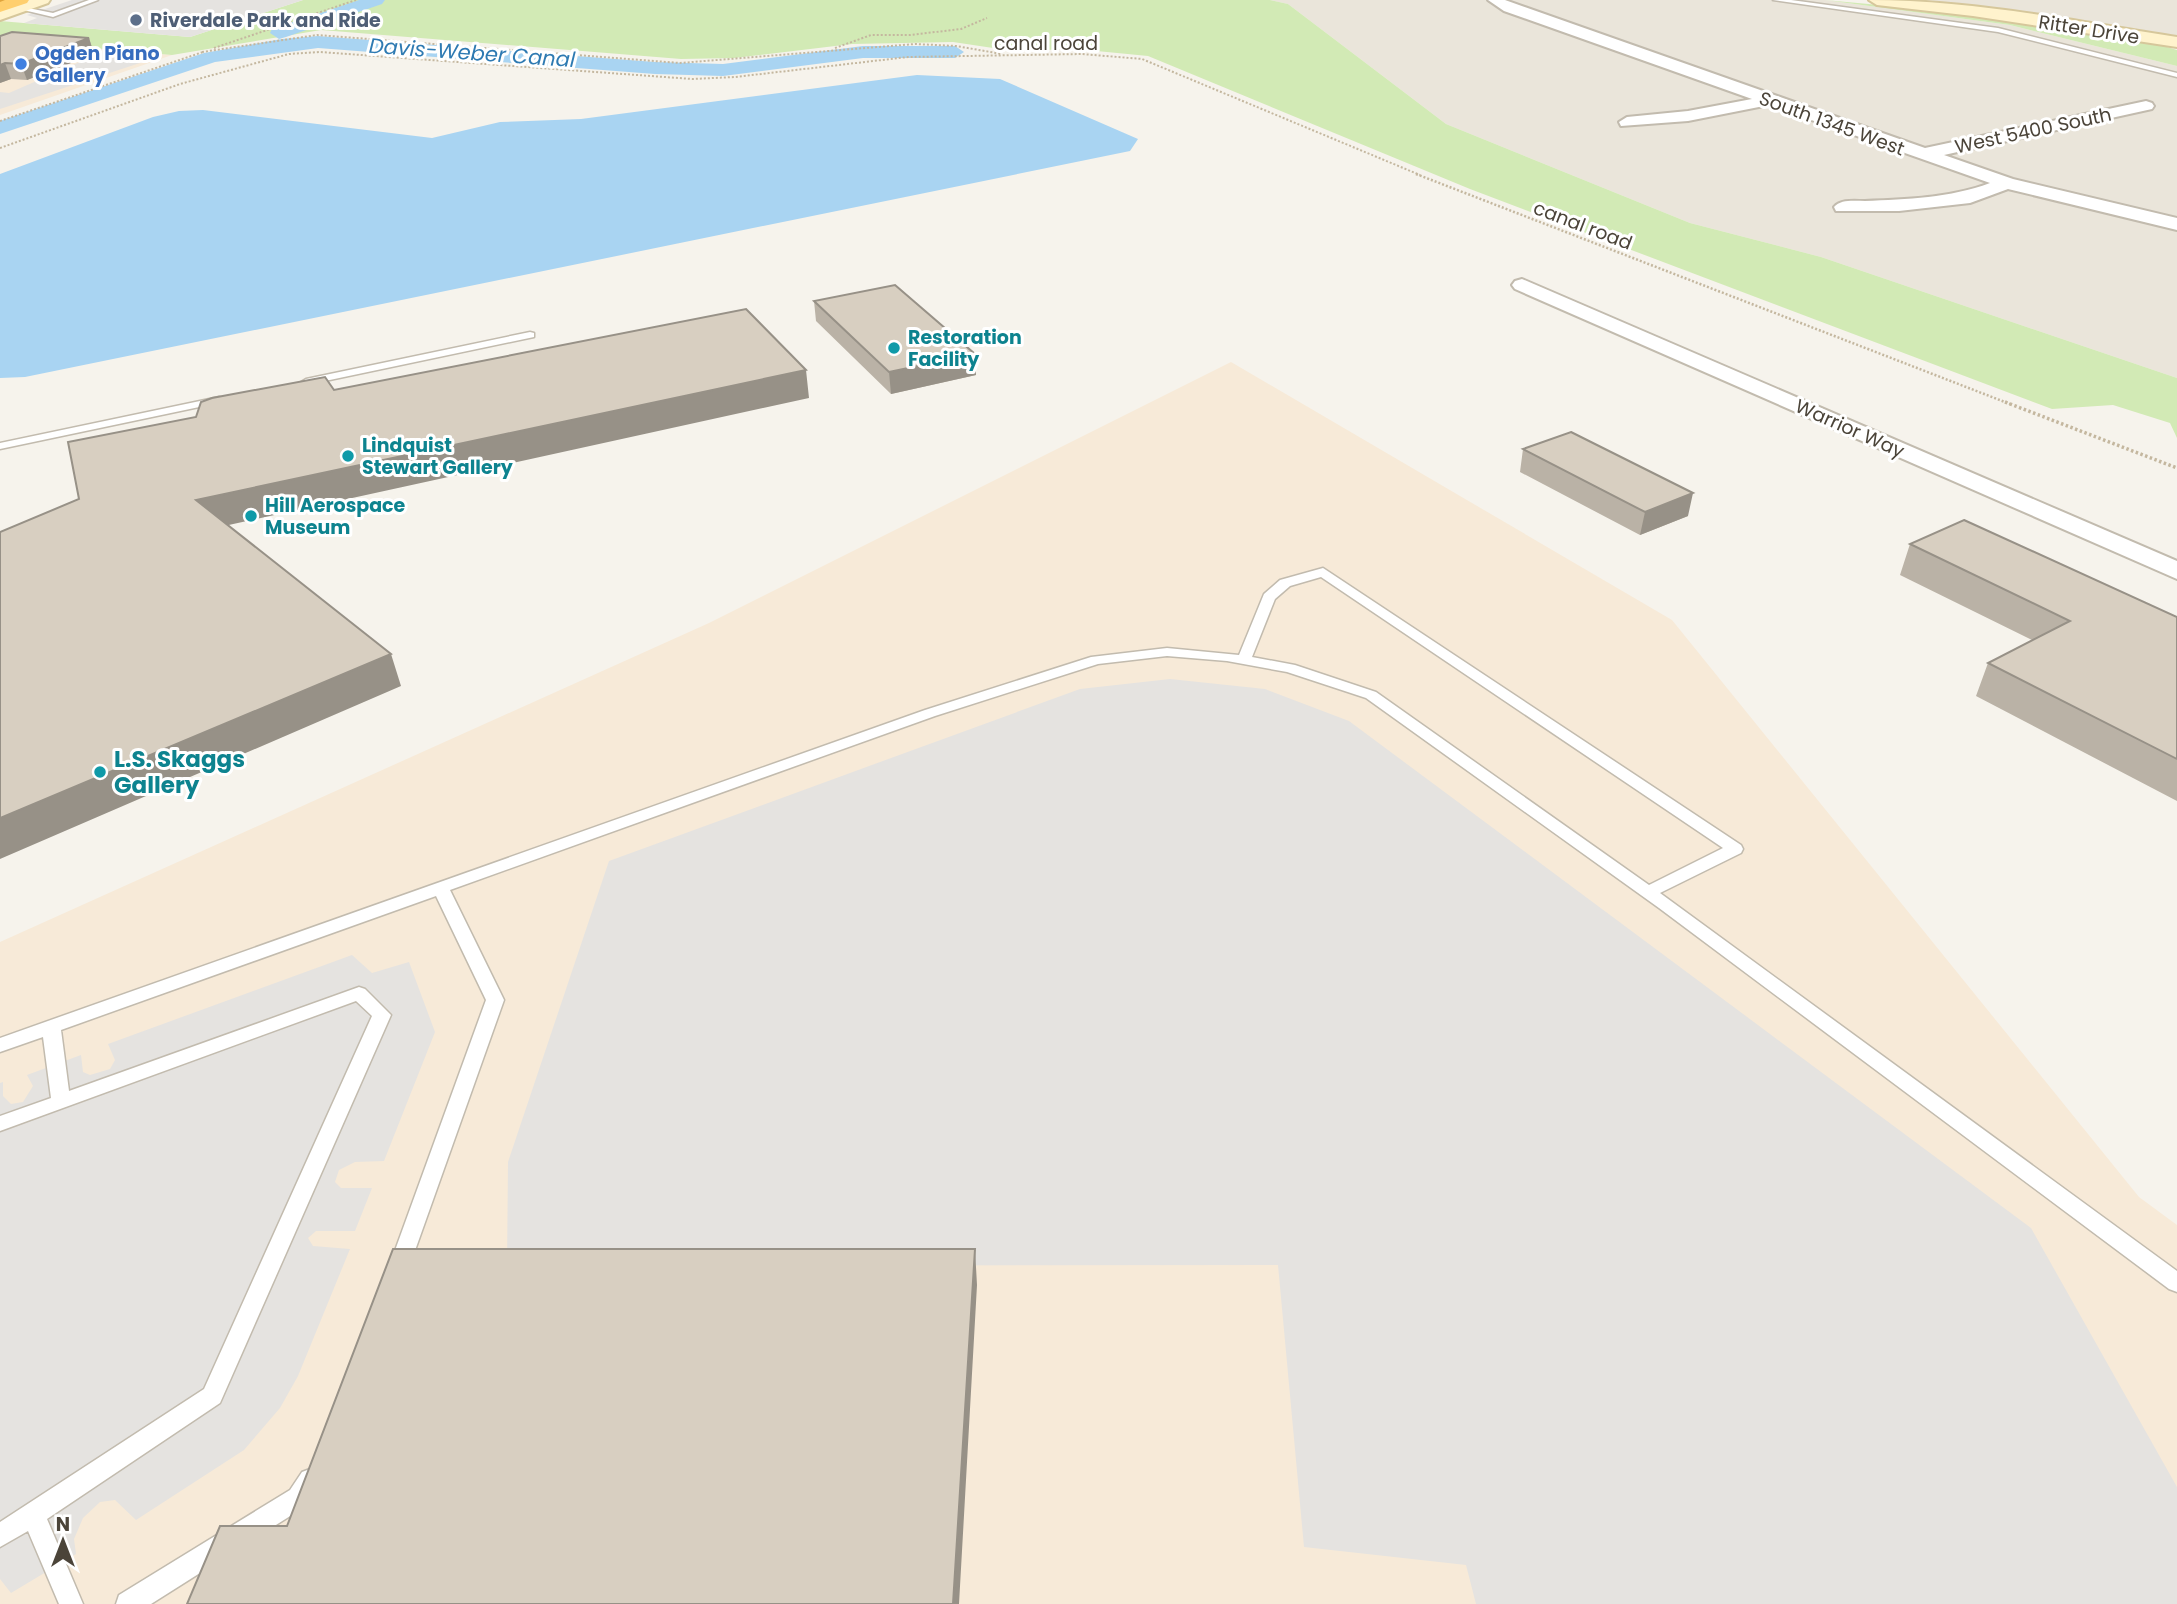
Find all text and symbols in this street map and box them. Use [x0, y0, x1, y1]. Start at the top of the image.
place label: Riverdale Park and Ride [150, 7, 381, 34]
street label: Ritter Drive [2037, 8, 2141, 51]
marker: Riverdale Park and Ride [128, 12, 144, 28]
street label: canal road [994, 30, 1098, 57]
water label: Davis-Weber Canal [368, 31, 577, 74]
place label: Ogden Piano Gallery [35, 40, 160, 89]
marker: Ogden Piano Gallery [13, 56, 29, 72]
street label: South 1345 West [1755, 85, 1908, 162]
street label: West 5400 South [1952, 101, 2114, 160]
street label: canal road [1529, 194, 1636, 257]
place label: Restoration Facility [908, 324, 1022, 373]
marker: Restoration Facility [886, 340, 902, 356]
street label: Warrior Way [1791, 392, 1909, 465]
place label: Lindquist Stewart Gallery [362, 432, 514, 481]
marker: Lindquist Stewart Gallery [340, 448, 356, 464]
place label: Hill Aerospace Museum [265, 492, 406, 541]
marker: Hill Aerospace Museum [243, 508, 259, 524]
place label: L.S. Skaggs Gallery [114, 743, 245, 801]
marker: L.S. Skaggs Gallery [92, 764, 108, 780]
north arrow [28, 1506, 98, 1576]
text: N [56, 1511, 70, 1538]

